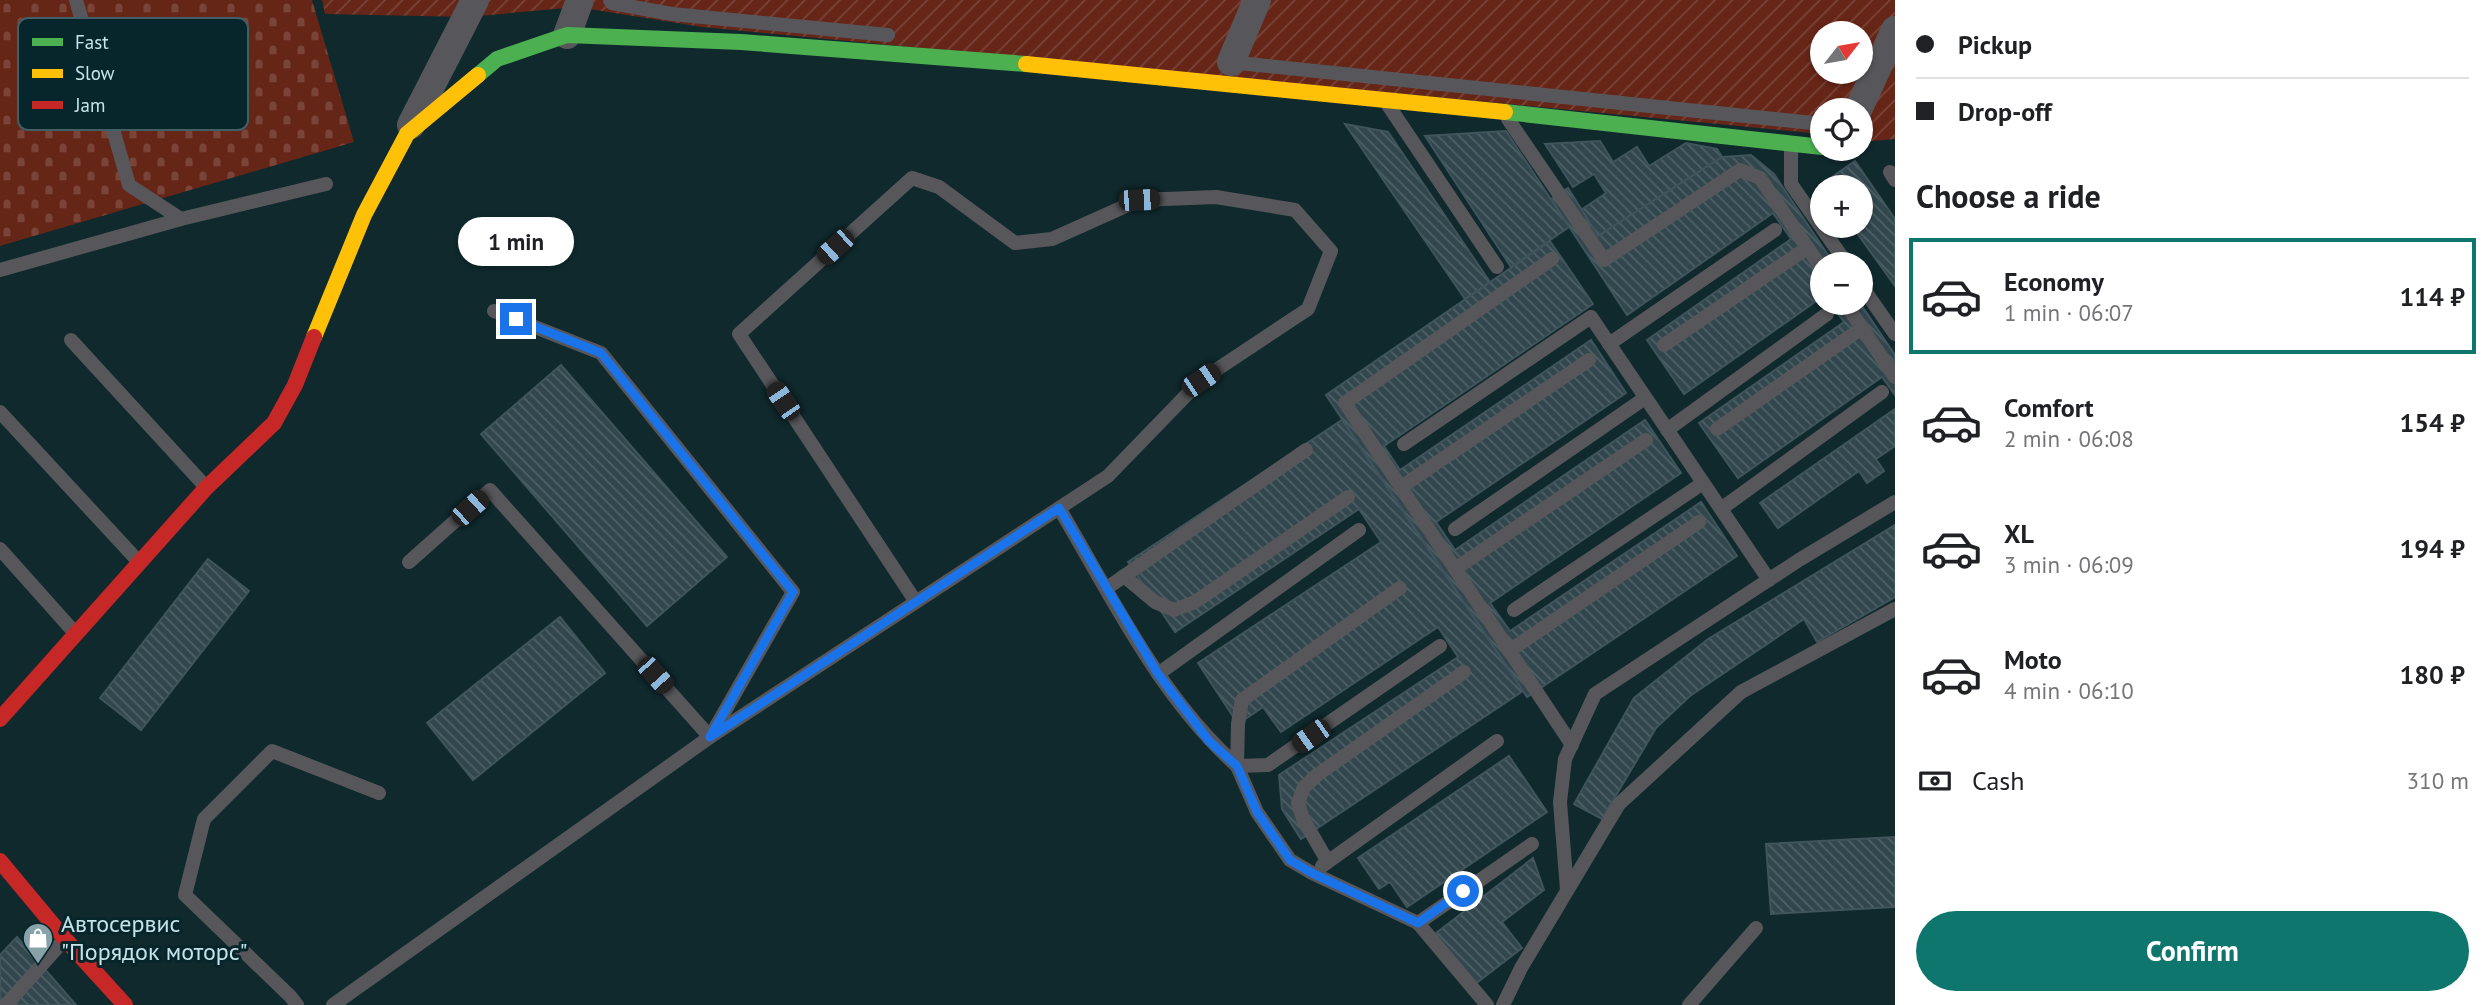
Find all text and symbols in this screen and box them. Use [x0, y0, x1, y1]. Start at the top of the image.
legend [18, 18, 248, 130]
north arrow [1810, 21, 1872, 84]
map controls [1810, 21, 1873, 315]
text: Pickup [1958, 28, 2032, 61]
text: Fast [75, 30, 109, 54]
text: Slow [75, 61, 115, 85]
text: Jam [74, 93, 105, 117]
text: Drop-off [1958, 95, 2052, 128]
button: locate [1810, 98, 1873, 161]
button: + [1810, 175, 1873, 238]
text: Choose a ride [1916, 175, 2101, 217]
car [1118, 189, 1161, 211]
callout: 1 min [458, 218, 574, 266]
car [813, 225, 858, 269]
text: 1 min [488, 227, 544, 256]
button: − [1810, 252, 1873, 315]
icon: car [1920, 265, 1983, 328]
text: Economy [2004, 265, 2104, 298]
text: 114 ₽ [2399, 280, 2465, 313]
text: 1 min · 06:07 [2004, 298, 2134, 327]
route end [500, 303, 532, 335]
car [1178, 360, 1225, 400]
car [763, 378, 804, 424]
icon: car [1920, 391, 1983, 454]
text: Comfort [2004, 391, 2094, 424]
text: 154 ₽ [2399, 406, 2465, 439]
text: 2 min · 06:08 [2004, 424, 2134, 453]
car [448, 486, 493, 530]
icon: car [1920, 517, 1983, 580]
text: XL [2004, 517, 2034, 550]
text: 194 ₽ [2399, 532, 2465, 565]
text: 3 min · 06:09 [2004, 550, 2134, 579]
icon: car [1920, 643, 1983, 706]
text: Moto [2004, 643, 2062, 676]
car [634, 652, 677, 698]
text: 180 ₽ [2399, 658, 2465, 691]
text: 4 min · 06:10 [2004, 676, 2134, 705]
car [1288, 715, 1335, 757]
icon: cash [1916, 762, 1954, 800]
text: Cash [1972, 764, 2024, 797]
text: 310 m [2407, 766, 2469, 795]
route start [1447, 875, 1479, 907]
place label: Автосервис "Порядок моторс" [61, 908, 247, 967]
button: Confirm [1916, 911, 2469, 991]
shop icon: Автосервис "Порядок моторс" [21, 921, 55, 965]

